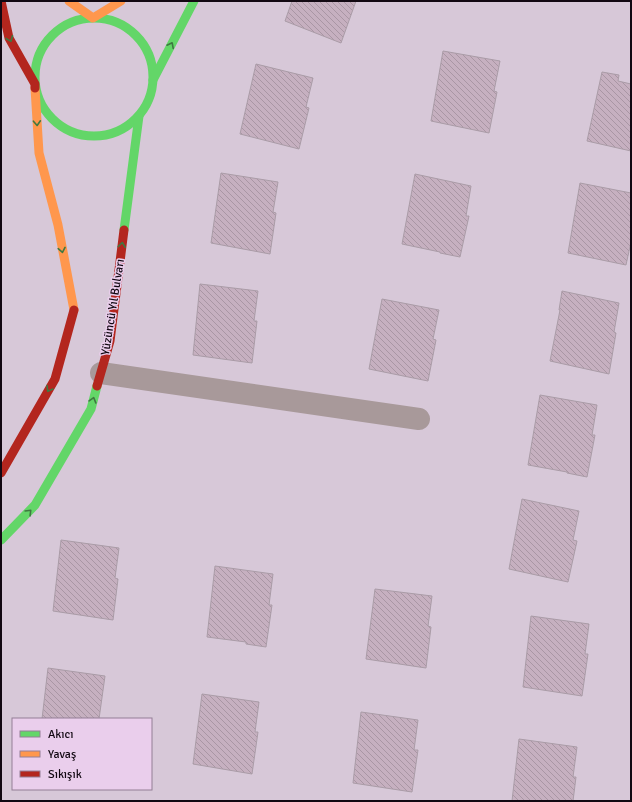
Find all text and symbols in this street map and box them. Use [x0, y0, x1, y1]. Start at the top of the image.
one-way arrow [6, 35, 14, 42]
one-way arrow [166, 42, 174, 50]
one-way arrow [33, 120, 41, 126]
one-way arrow [117, 242, 126, 248]
one-way arrow [58, 247, 66, 253]
street label: Yüzüncü Yıl Bulvarı [98, 258, 128, 356]
one-way arrow [47, 385, 54, 392]
one-way arrow [89, 397, 97, 403]
one-way arrow [24, 509, 31, 517]
legend [12, 718, 152, 790]
text: Akıcı [48, 727, 74, 742]
text: Yavaş [48, 747, 76, 762]
text: Sıkışık [48, 767, 82, 782]

